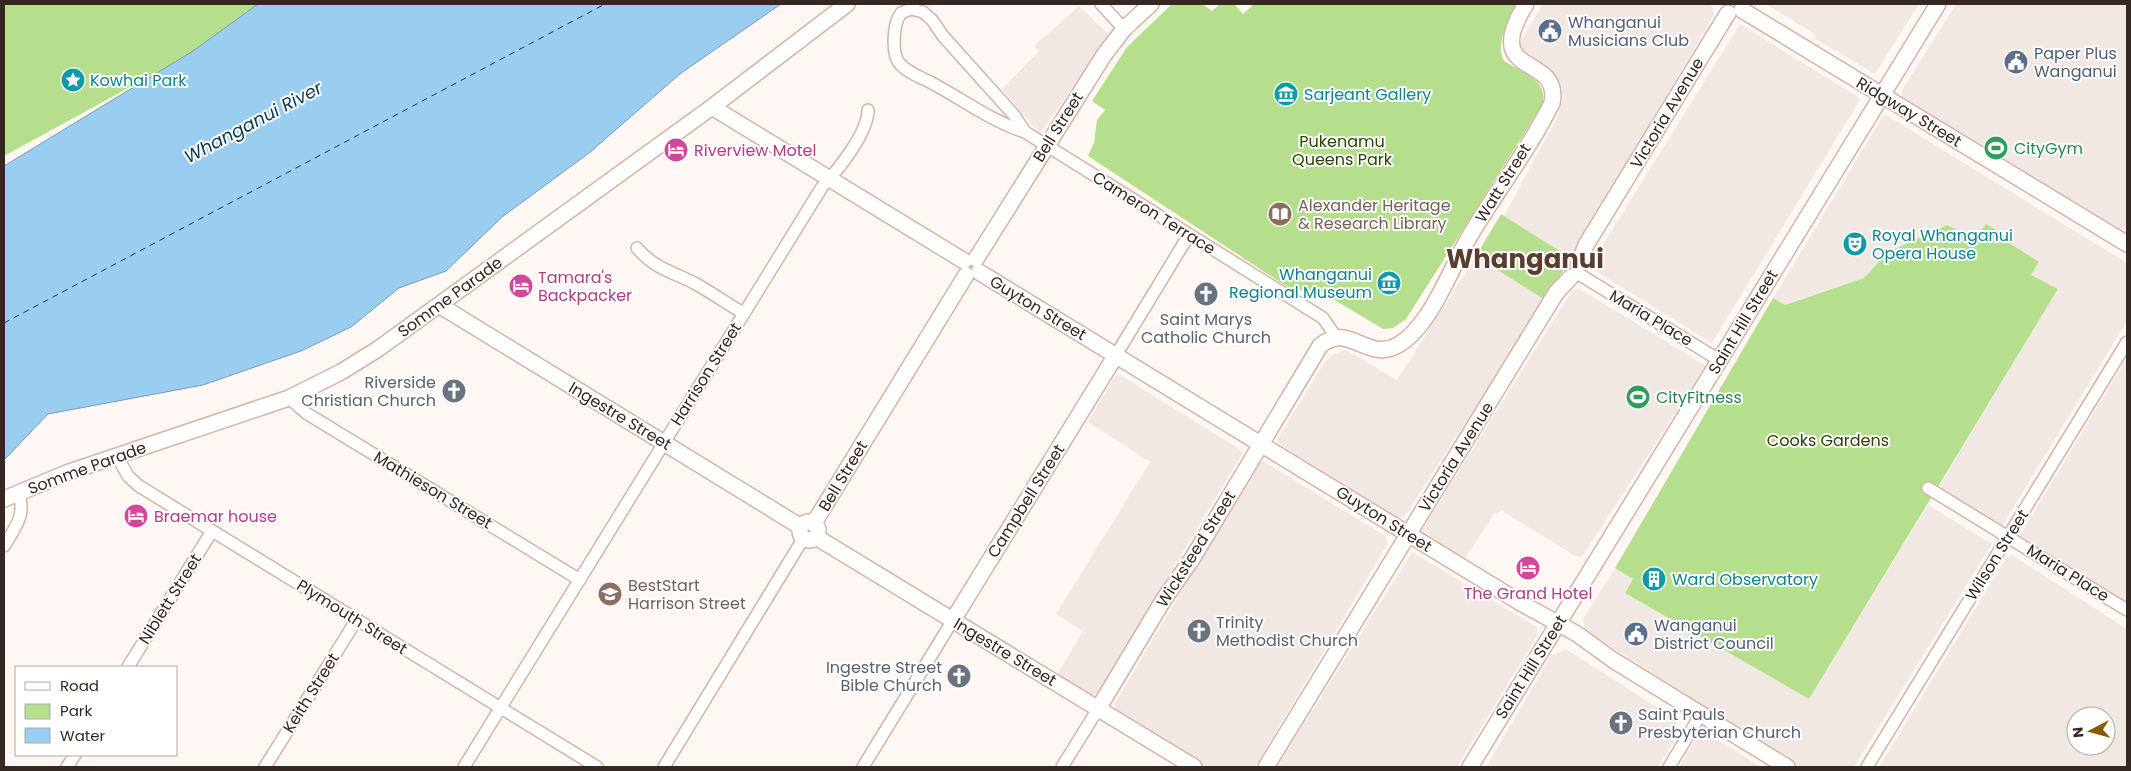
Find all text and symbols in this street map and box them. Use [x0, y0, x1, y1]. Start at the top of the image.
place label: Whanganui Musicians Club [1568, 11, 1689, 52]
public building icon: Whanganui Musicians Club [1537, 18, 1563, 44]
place label: Paper Plus Wanganui [2034, 42, 2117, 83]
public building icon: Paper Plus Wanganui [2003, 49, 2029, 75]
street label: Victoria Avenue [1625, 53, 1709, 173]
place icon: Kowhai Park [60, 67, 86, 93]
place label: Kowhai Park [90, 69, 187, 92]
street label: Ridgway Street [1852, 71, 1966, 153]
water label: Whanganui River [179, 74, 328, 169]
museum icon: Sarjeant Gallery [1273, 81, 1299, 107]
place label: Sarjeant Gallery [1304, 83, 1431, 106]
street label: Bell Street [1027, 87, 1089, 166]
park label: Pukenamu Queens Park [1292, 130, 1393, 171]
sports icon: CityGym [1983, 135, 2009, 161]
hotel icon: Riverview Motel [663, 137, 689, 163]
place label: CityGym [2014, 137, 2083, 160]
place label: Riverview Motel [694, 139, 816, 162]
street label: Watt Street [1470, 139, 1536, 227]
street label: Cameron Terrace [1088, 166, 1220, 260]
place label: Alexander Heritage & Research Library [1298, 194, 1451, 235]
library icon: Alexander Heritage & Research Library [1267, 201, 1293, 227]
place label: Royal Whanganui Opera House [1872, 224, 2013, 265]
theatre icon: Royal Whanganui Opera House [1842, 231, 1868, 257]
district label: Whanganui [1446, 241, 1604, 277]
street label: Somme Parade [393, 251, 507, 343]
place label: Whanganui Regional Museum [1229, 263, 1372, 304]
street label: Saint Hill Street [1703, 265, 1783, 379]
place label: Tamara's Backpacker [538, 266, 632, 307]
street label: Guyton Street [985, 270, 1091, 346]
museum icon: Whanganui Regional Museum [1376, 270, 1402, 296]
hotel icon: Tamara's Backpacker [508, 273, 534, 299]
church icon: Saint Marys Catholic Church [1193, 281, 1219, 307]
street label: Maria Place [1605, 284, 1697, 352]
place label: Saint Marys Catholic Church [1141, 308, 1271, 349]
street label: Harrison Street [665, 318, 747, 430]
place label: Riverside Christian Church [301, 371, 436, 412]
street label: Ingestre Street [564, 376, 676, 456]
church icon: Riverside Christian Church [441, 378, 467, 404]
sports icon: CityFitness [1625, 384, 1651, 410]
place label: CityFitness [1656, 386, 1742, 409]
street label: Victoria Avenue [1413, 398, 1499, 516]
park label: Cooks Gardens [1767, 429, 1889, 452]
street label: Somme Parade [25, 436, 149, 500]
street label: Bell Street [813, 436, 873, 516]
street label: Campbell Street [982, 440, 1070, 562]
street label: Mathieson Street [369, 446, 497, 535]
street label: Guyton Street [1332, 480, 1437, 558]
street label: Wicksteed Street [1151, 486, 1241, 612]
hotel icon: Braemar house [123, 503, 149, 529]
place label: Braemar house [154, 505, 277, 528]
street label: Wilson Street [1960, 505, 2034, 605]
street label: Maria Place [2022, 539, 2114, 607]
street label: Niblett Street [133, 549, 207, 649]
hotel icon: The Grand Hotel [1515, 555, 1541, 581]
building icon: Ward Observatory [1641, 566, 1667, 592]
place label: Ward Observatory [1672, 568, 1818, 591]
street label: Plymouth Street [292, 574, 412, 660]
place label: BestStart Harrison Street [628, 574, 746, 615]
school or university icon: BestStart Harrison Street [597, 581, 623, 607]
place label: The Grand Hotel [1464, 582, 1592, 605]
place label: Trinity Methodist Church [1216, 611, 1358, 652]
street label: Saint Hill Street [1490, 611, 1572, 723]
street label: Ingestre Street [949, 612, 1061, 692]
place label: Wanganui District Council [1654, 614, 1774, 655]
church icon: Trinity Methodist Church [1186, 618, 1212, 644]
public building icon: Wanganui District Council [1623, 621, 1649, 647]
street label: Keith Street [277, 648, 345, 738]
place label: Ingestre Street Bible Church [826, 656, 942, 697]
church icon: Ingestre Street Bible Church [946, 663, 972, 689]
legend [15, 666, 178, 756]
text: Road [60, 675, 99, 696]
text: Park [60, 700, 92, 721]
place label: Saint Pauls Presbyterian Church [1638, 703, 1801, 744]
north arrow [2066, 706, 2116, 756]
church icon: Saint Pauls Presbyterian Church [1608, 710, 1634, 736]
text: Water [60, 725, 106, 746]
text: N [2068, 726, 2089, 739]

